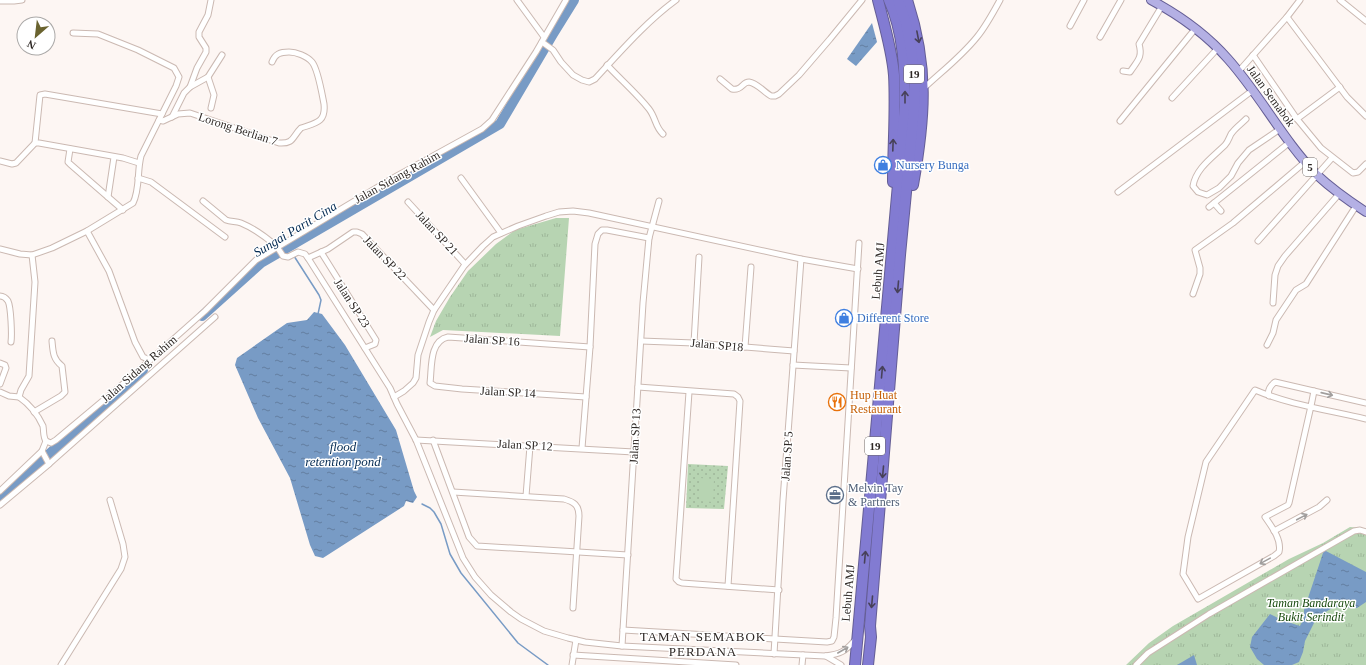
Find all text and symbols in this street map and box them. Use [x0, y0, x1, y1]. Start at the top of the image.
north arrow [16, 16, 56, 56]
one-way arrow [914, 31, 922, 44]
text: N [25, 38, 38, 52]
street label: Jalan Semabok [1244, 63, 1298, 129]
road number: 19 [904, 65, 924, 83]
one-way arrow [901, 91, 909, 104]
street label: Lorong Berlian 7 [197, 110, 279, 148]
one-way arrow [889, 139, 897, 152]
street label: Jalan Sidang Rahim [352, 147, 443, 206]
shop icon: Nursery Bunga [873, 155, 893, 175]
place label: Nursery Bunga [896, 158, 970, 172]
road number: 5 [1303, 158, 1317, 176]
water label: Sungai Parit Cina [251, 198, 340, 260]
street label: Jalan SP 21 [413, 208, 461, 258]
street label: Jalan SP 22 [361, 233, 409, 283]
street label: Lebuh AMJ [869, 242, 887, 300]
street label: Jalan SP 23 [331, 276, 373, 330]
one-way arrow [894, 280, 901, 293]
shop icon: Different Store [834, 308, 854, 328]
place label: Different Store [857, 311, 929, 325]
street label: Jalan SP 16 [464, 331, 520, 349]
street label: Jalan Sidang Rahim [98, 332, 180, 406]
street label: Jalan SP18 [690, 336, 744, 354]
one-way arrow [878, 366, 885, 379]
street label: Jalan SP 14 [480, 384, 536, 400]
place label: Hup Huat Restaurant [850, 388, 902, 416]
one-way arrow [1320, 391, 1333, 399]
restaurant icon: Hup Huat Restaurant [827, 392, 847, 412]
street label: Jalan SP 13 [627, 408, 643, 464]
street label: Jalan SP 5 [778, 431, 796, 481]
street label: Jalan SP 12 [497, 437, 553, 453]
road number: 19 [865, 437, 885, 455]
water label: flood retention pond [305, 439, 381, 469]
one-way arrow [879, 465, 886, 478]
place label: Melvin Tay & Partners [848, 481, 903, 509]
office icon: Melvin Tay & Partners [825, 485, 845, 505]
one-way arrow [1296, 512, 1308, 520]
one-way arrow [861, 551, 868, 564]
one-way arrow [1259, 558, 1271, 566]
street label: Lebuh AMJ [839, 564, 857, 622]
one-way arrow [868, 595, 875, 608]
park label: Taman Bandaraya Bukit Serindit [1267, 596, 1355, 624]
district label: TAMAN SEMABOK PERDANA [640, 629, 766, 659]
one-way arrow [837, 646, 849, 654]

